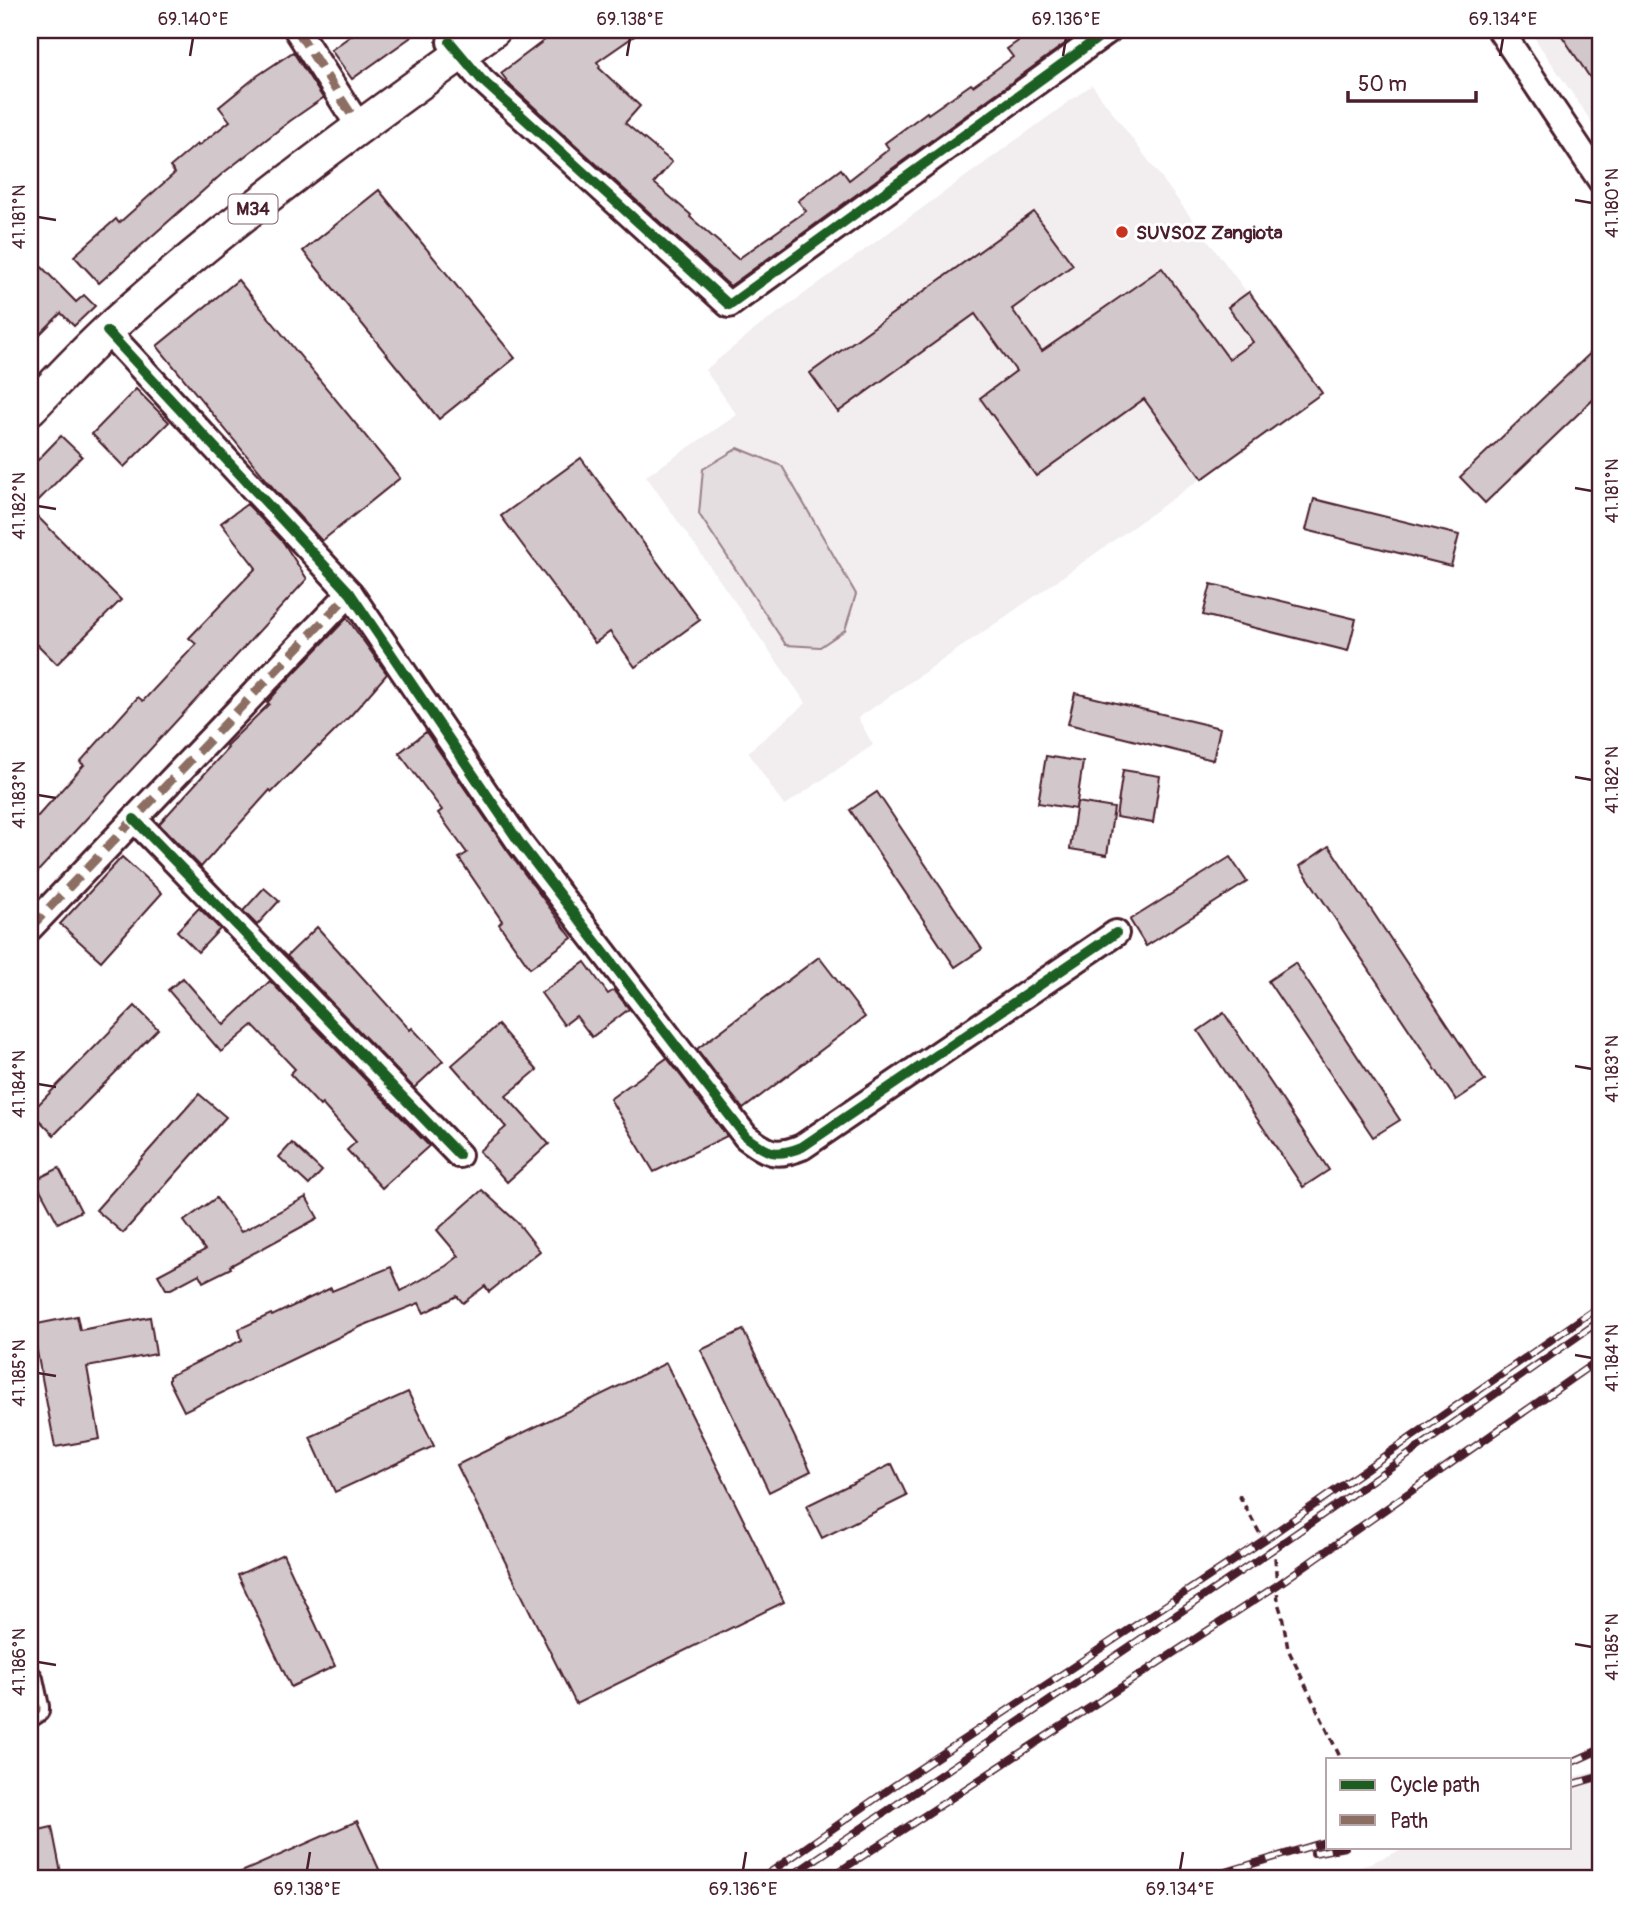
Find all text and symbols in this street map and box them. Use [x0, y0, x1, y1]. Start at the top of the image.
text: 69.140°E [158, 8, 228, 31]
text: 69.138°E [596, 8, 664, 31]
text: 69.136°E [1032, 8, 1100, 31]
text: 69.134°E [1469, 8, 1537, 31]
scale bar [1348, 60, 1475, 104]
text: 50 m [1358, 71, 1407, 98]
text: 41.180°N [1601, 168, 1624, 238]
text: 41.181°N [8, 185, 31, 249]
road number: M34 [229, 194, 278, 224]
place label: SUVSOZ Zangiota [1136, 221, 1283, 245]
marker: SUVSOZ Zangiota [1114, 224, 1130, 240]
text: 41.181°N [1601, 459, 1624, 523]
text: 41.182°N [8, 472, 31, 540]
text: 41.182°N [1601, 746, 1624, 814]
text: 41.183°N [8, 761, 31, 829]
text: 41.183°N [1601, 1035, 1624, 1103]
text: 41.184°N [8, 1050, 31, 1118]
text: 41.184°N [1601, 1324, 1624, 1392]
text: 41.185°N [8, 1339, 31, 1407]
text: 41.185°N [1601, 1613, 1624, 1681]
text: 41.186°N [8, 1628, 31, 1696]
legend [1326, 1758, 1572, 1848]
text: Cycle path [1390, 1772, 1480, 1799]
text: Path [1390, 1808, 1428, 1835]
text: 69.138°E [273, 1878, 341, 1901]
text: 69.136°E [709, 1878, 777, 1901]
text: 69.134°E [1146, 1878, 1214, 1901]

